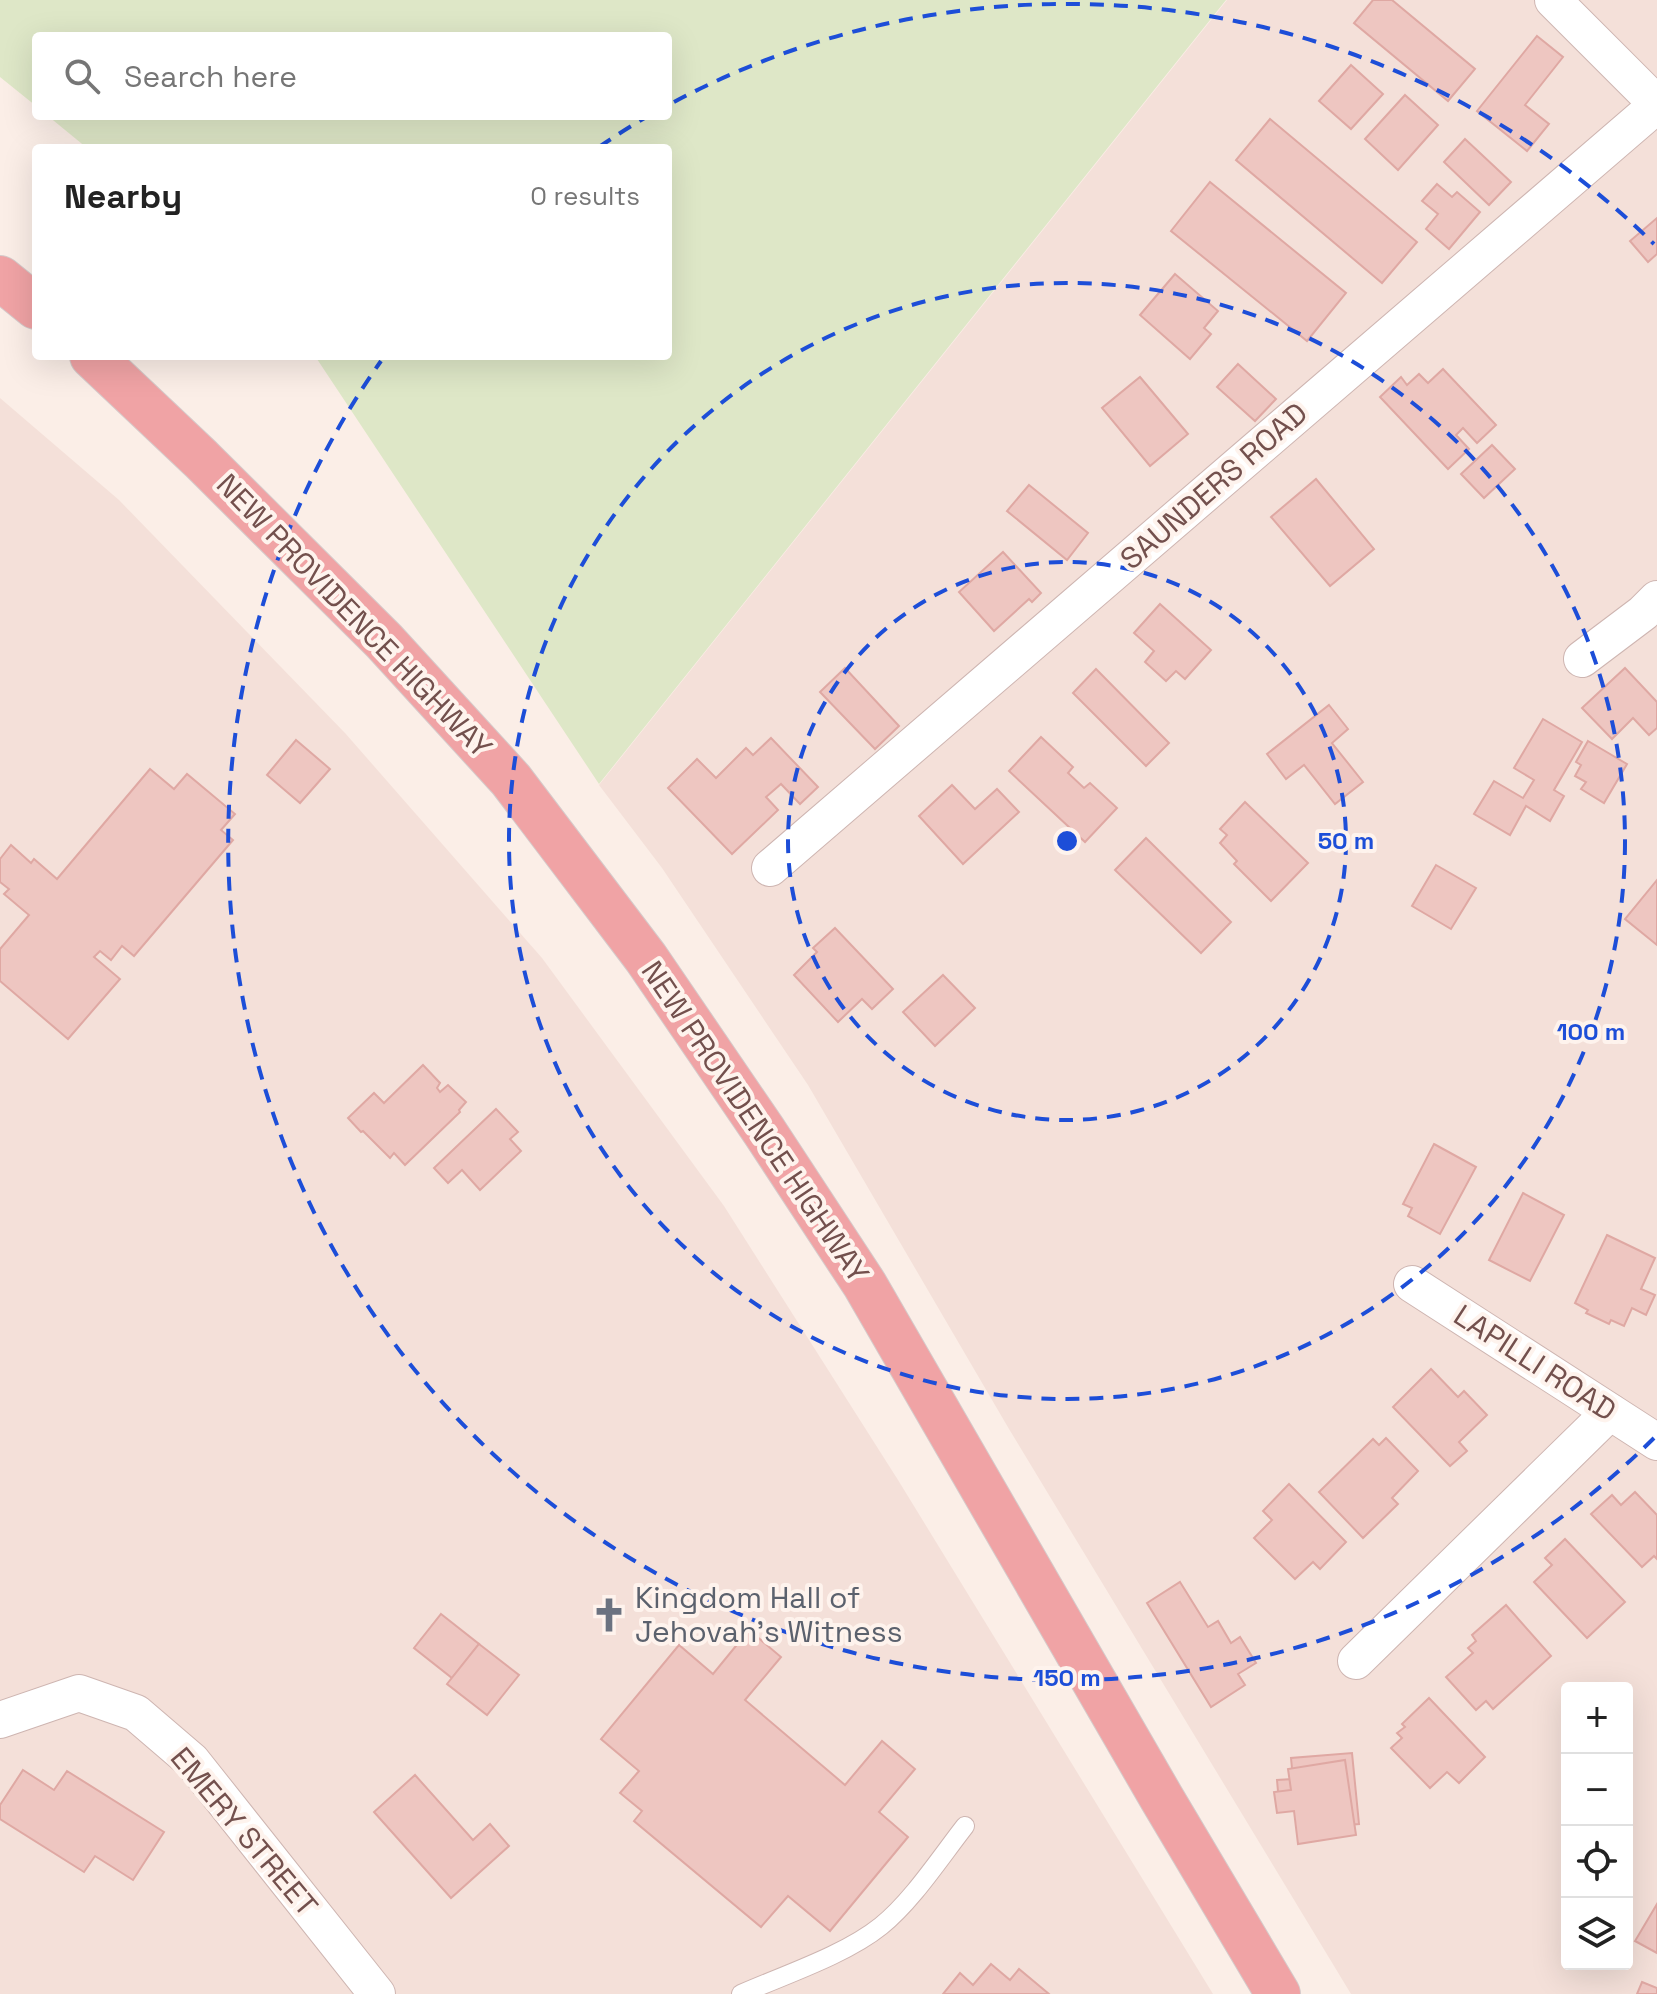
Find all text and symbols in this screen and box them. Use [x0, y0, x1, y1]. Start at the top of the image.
search box [32, 32, 672, 120]
icon: search [60, 54, 104, 98]
text: Search here [124, 57, 297, 96]
text: Nearby [64, 175, 182, 218]
text: 0 results [530, 179, 640, 213]
street label: SAUNDERS ROAD [1112, 393, 1316, 578]
street label: NEW PROVIDENCE HIGHWAY [208, 465, 501, 766]
text: 50 m [1318, 825, 1374, 856]
centre of rings [1053, 827, 1081, 855]
street label: NEW PROVIDENCE HIGHWAY [633, 953, 878, 1290]
text: 100 m [1557, 1016, 1625, 1047]
street label: LAPILLI ROAD [1447, 1296, 1624, 1430]
place label: Kingdom Hall of Jehovah’s Witness [635, 1578, 902, 1651]
church icon: Kingdom Hall of Jehovah’s Witness [590, 1596, 628, 1634]
text: 150 m [1033, 1662, 1101, 1693]
map controls [1561, 1682, 1633, 1970]
button: + [1561, 1682, 1633, 1754]
street label: EMERY STREET [162, 1739, 327, 1924]
button: − [1561, 1754, 1633, 1826]
button: locate [1561, 1826, 1633, 1898]
button: layers [1561, 1898, 1633, 1970]

